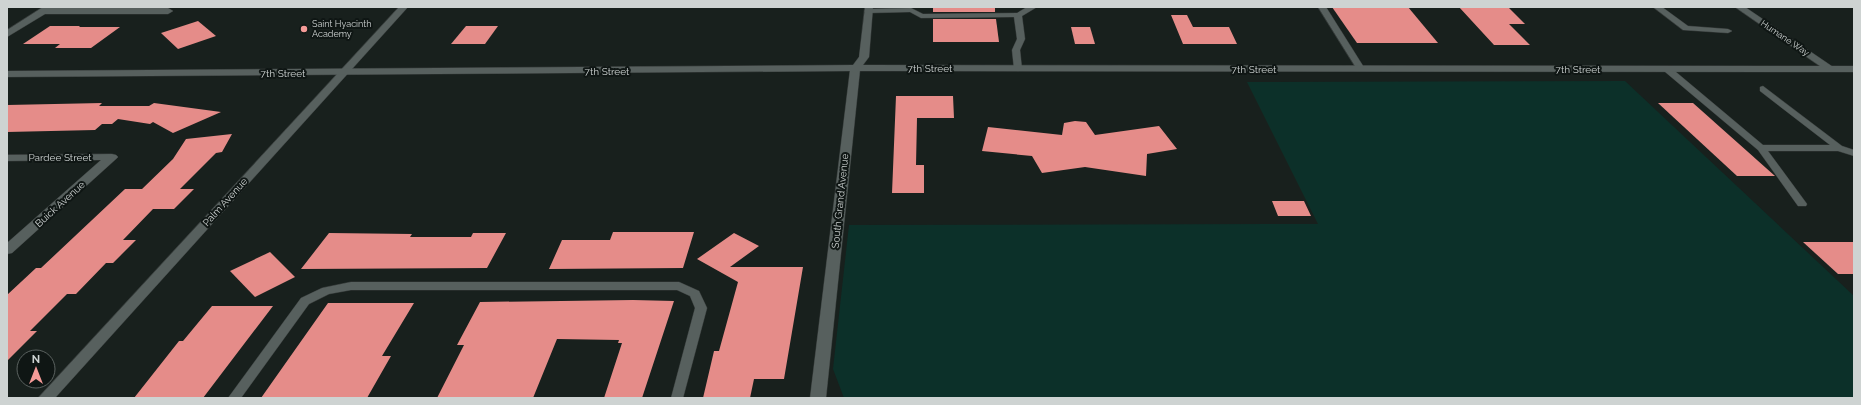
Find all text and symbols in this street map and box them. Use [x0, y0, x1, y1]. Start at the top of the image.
street label: Humane Way [1759, 18, 1811, 58]
place label: Saint Hyacinth Academy [312, 19, 372, 39]
marker: Saint Hyacinth Academy [299, 24, 309, 34]
street label: 7th Street [908, 63, 953, 74]
street label: 7th Street [1232, 64, 1277, 75]
street label: 7th Street [1556, 64, 1601, 75]
street label: 7th Street [585, 66, 630, 77]
street label: 7th Street [261, 68, 306, 79]
street label: Pardee Street [28, 152, 92, 163]
street label: South Grand Avenue [830, 153, 850, 249]
street label: Palm Avenue [201, 176, 250, 228]
street label: Buick Avenue [33, 179, 87, 229]
north arrow [16, 349, 56, 389]
text: N [32, 353, 40, 366]

